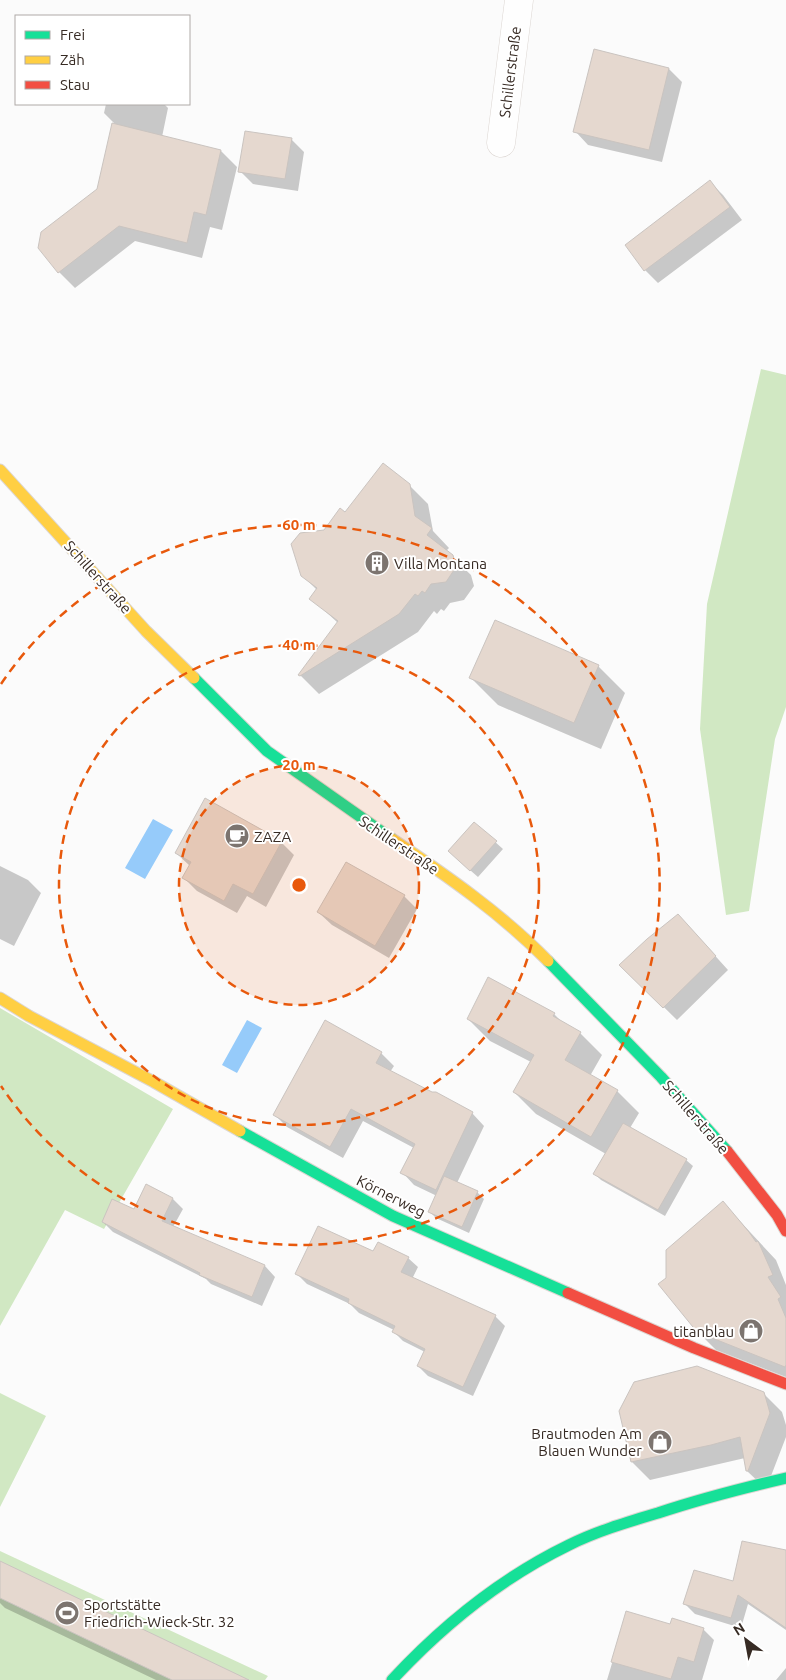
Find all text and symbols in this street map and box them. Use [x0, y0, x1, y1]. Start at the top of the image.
legend [15, 15, 190, 105]
street label: Schillerstraße [496, 25, 524, 119]
text: Frei [60, 26, 85, 43]
text: Zäh [60, 51, 85, 68]
text: Stau [60, 76, 90, 93]
text: 60 m [282, 516, 316, 533]
street label: Schillerstraße [61, 537, 135, 617]
building icon: Villa Montana [364, 550, 390, 576]
place label: Villa Montana [394, 555, 487, 572]
text: 40 m [282, 636, 316, 653]
text: 20 m [282, 756, 316, 773]
street label: Schillerstraße [356, 812, 442, 878]
cafe icon: ZAZA [224, 823, 250, 849]
place label: ZAZA [254, 828, 292, 845]
centre of rings [290, 876, 308, 894]
street label: Schillerstraße [659, 1077, 733, 1157]
street label: Körnerweg [354, 1171, 428, 1221]
shop icon: titanblau [738, 1318, 764, 1344]
place label: titanblau [673, 1323, 734, 1340]
place label: Brautmoden Am Blauen Wunder [531, 1425, 642, 1459]
shop icon: Brautmoden Am Blauen Wunder [647, 1429, 673, 1455]
place label: Sportstätte Friedrich-Wieck-Str. 32 [84, 1596, 235, 1630]
sports icon: Sportstätte Friedrich-Wieck-Str. 32 [54, 1600, 80, 1626]
north arrow [721, 1615, 771, 1665]
text: N [730, 1619, 748, 1639]

